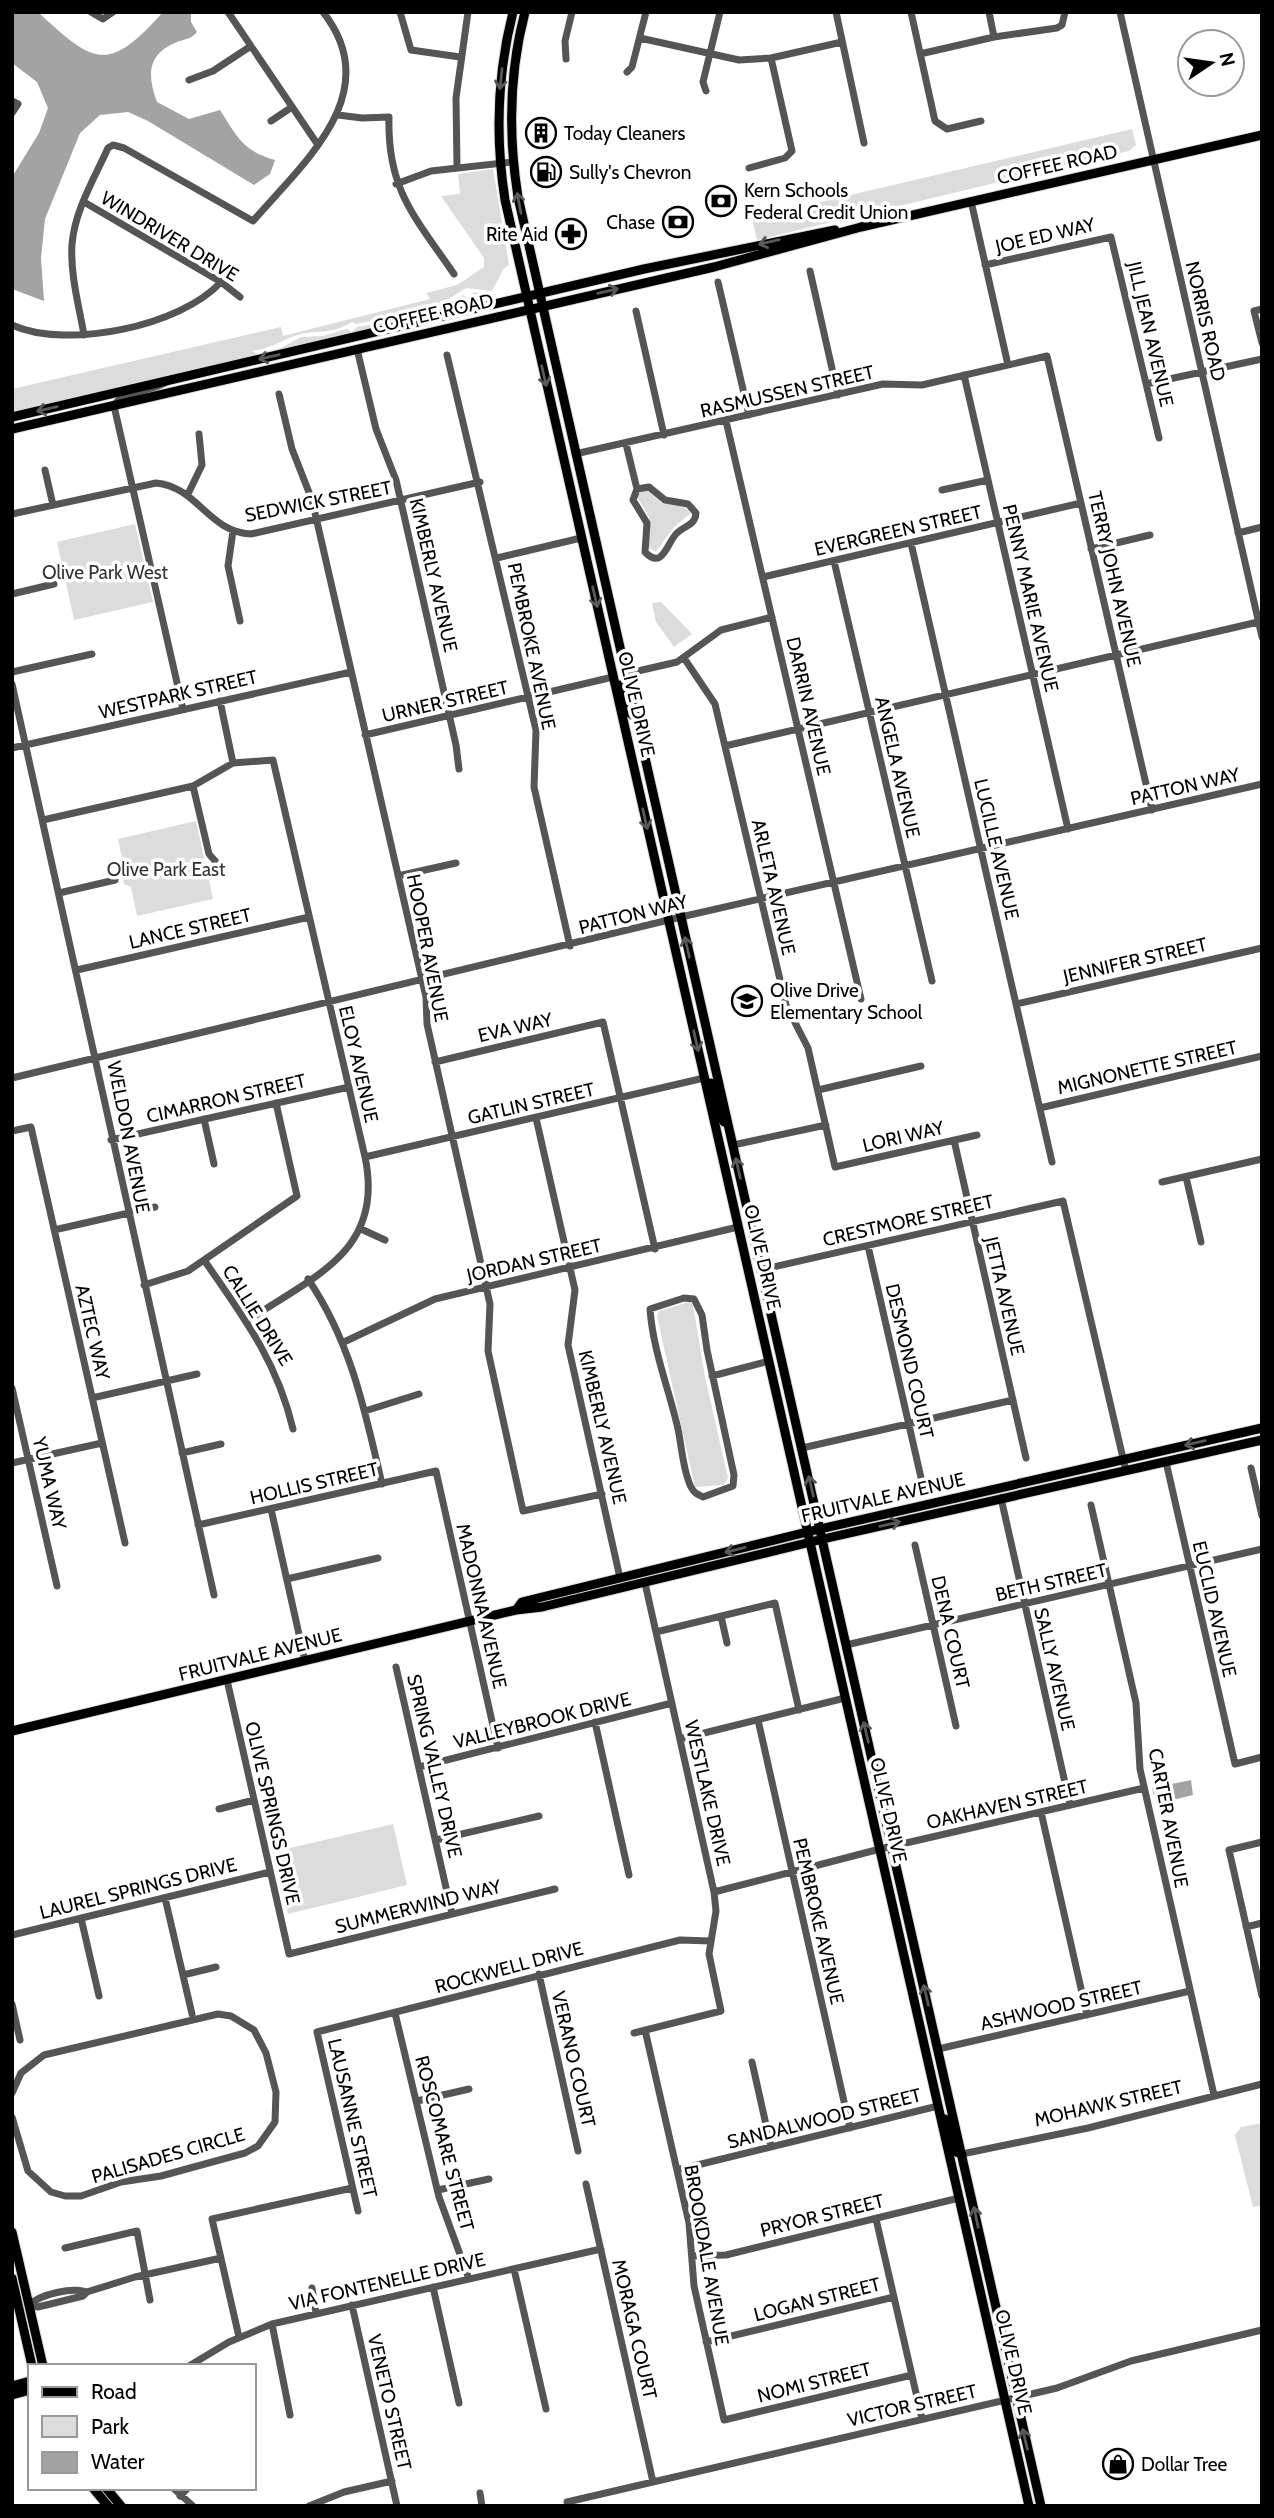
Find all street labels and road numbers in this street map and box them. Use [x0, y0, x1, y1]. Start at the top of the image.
street label: COFFEE ROAD [995, 139, 1120, 189]
street label: WINDRIVER DRIVE [97, 186, 243, 287]
street label: JOE ED WAY [992, 213, 1097, 258]
street label: JILL JEAN AVENUE [1122, 258, 1178, 409]
street label: NORRIS ROAD [1181, 259, 1231, 384]
street label: COFFEE ROAD [371, 288, 496, 338]
street label: RASMUSSEN STREET [698, 360, 876, 423]
street label: SEDWICK STREET [243, 476, 393, 527]
street label: TERRY JOHN AVENUE [1083, 489, 1146, 669]
street label: KIMBERLY AVENUE [405, 496, 462, 654]
street label: EVERGREEN STREET [812, 500, 984, 561]
street label: PENNY MARIE AVENUE [998, 502, 1063, 694]
street label: PEMBROKE AVENUE [503, 560, 560, 732]
street label: DARRIN AVENUE [781, 635, 836, 778]
street label: OLIVE DRIVE [613, 649, 660, 759]
street label: WESTPARK STREET [97, 665, 260, 724]
street label: URNER STREET [380, 676, 510, 727]
street label: ANGELA AVENUE [870, 694, 925, 840]
street label: PATTON WAY [1128, 763, 1242, 810]
street label: LUCILLE AVENUE [969, 776, 1024, 922]
street label: ARLETA AVENUE [747, 817, 800, 957]
street label: HOOPER AVENUE [402, 872, 453, 1024]
street label: PATTON WAY [576, 890, 690, 939]
street label: LANCE STREET [127, 903, 254, 954]
street label: JENNIFER STREET [1060, 933, 1209, 988]
street label: ELOY AVENUE [334, 1003, 383, 1125]
street label: EVA WAY [476, 1008, 555, 1047]
street label: MIGNONETTE STREET [1055, 1036, 1239, 1099]
street label: WELDON AVENUE [102, 1059, 155, 1215]
street label: CIMARRON STREET [144, 1069, 308, 1128]
street label: GATLIN STREET [465, 1078, 597, 1129]
street label: LORI WAY [860, 1116, 946, 1157]
street label: CRESTMORE STREET [821, 1190, 996, 1251]
street label: OLIVE DRIVE [739, 1202, 786, 1312]
street label: JORDAN STREET [463, 1234, 604, 1287]
street label: JETTA AVENUE [979, 1234, 1029, 1358]
street label: CALLIE DRIVE [218, 1261, 298, 1370]
street label: AZTEC WAY [70, 1282, 115, 1382]
street label: DESMOND COURT [881, 1282, 938, 1441]
street label: KIMBERLY AVENUE [574, 1348, 631, 1506]
street label: YUMA WAY [27, 1434, 71, 1532]
street label: HOLLIS STREET [248, 1458, 381, 1509]
street label: FRUITVALE AVENUE [799, 1467, 967, 1528]
street label: MADONNA AVENUE [451, 1521, 512, 1691]
street label: EUCLID AVENUE [1188, 1539, 1241, 1679]
street label: BETH STREET [993, 1559, 1109, 1606]
street label: DENA COURT [926, 1574, 975, 1691]
street label: SALLY AVENUE [1029, 1605, 1080, 1733]
street label: FRUITVALE AVENUE [176, 1623, 344, 1686]
street label: SPRING VALLEY DRIVE [402, 1672, 467, 1860]
street label: VALLEYBROOK DRIVE [451, 1687, 633, 1754]
street label: WESTLAKE DRIVE [680, 1718, 735, 1868]
street label: OLIVE SPRINGS DRIVE [240, 1719, 305, 1907]
street label: CARTER AVENUE [1144, 1746, 1193, 1890]
street label: OLIVE DRIVE [865, 1755, 912, 1865]
street label: OAKHAVEN STREET [924, 1775, 1090, 1834]
street label: PEMBROKE AVENUE [788, 1836, 849, 2007]
street label: LAUREL SPRINGS DRIVE [37, 1853, 239, 1924]
street label: SUMMERWIND WAY [333, 1875, 504, 1938]
street label: ROCKWELL DRIVE [432, 1937, 586, 1998]
street label: ASHWOOD STREET [978, 1976, 1144, 2035]
street label: VERANO COURT [547, 1989, 600, 2129]
street label: LAUSANNE STREET [323, 2036, 382, 2200]
street label: ROSCOMARE STREET [410, 2053, 479, 2233]
street label: MOHAWK STREET [1032, 2075, 1184, 2132]
street label: SANDALWOOD STREET [725, 2083, 923, 2154]
street label: PALISADES CIRCLE [89, 2123, 247, 2188]
street label: BROOKDALE AVENUE [679, 2163, 734, 2347]
street label: PRYOR STREET [758, 2189, 886, 2242]
street label: VIA FONTENELLE DRIVE [287, 2248, 488, 2315]
street label: MORAGA COURT [607, 2257, 662, 2401]
street label: LOGAN STREET [751, 2273, 883, 2326]
street label: OLIVE DRIVE [990, 2307, 1037, 2417]
street label: VENETO STREET [363, 2332, 416, 2472]
street label: NOMI STREET [755, 2357, 873, 2408]
street label: VICTOR STREET [845, 2379, 979, 2432]

